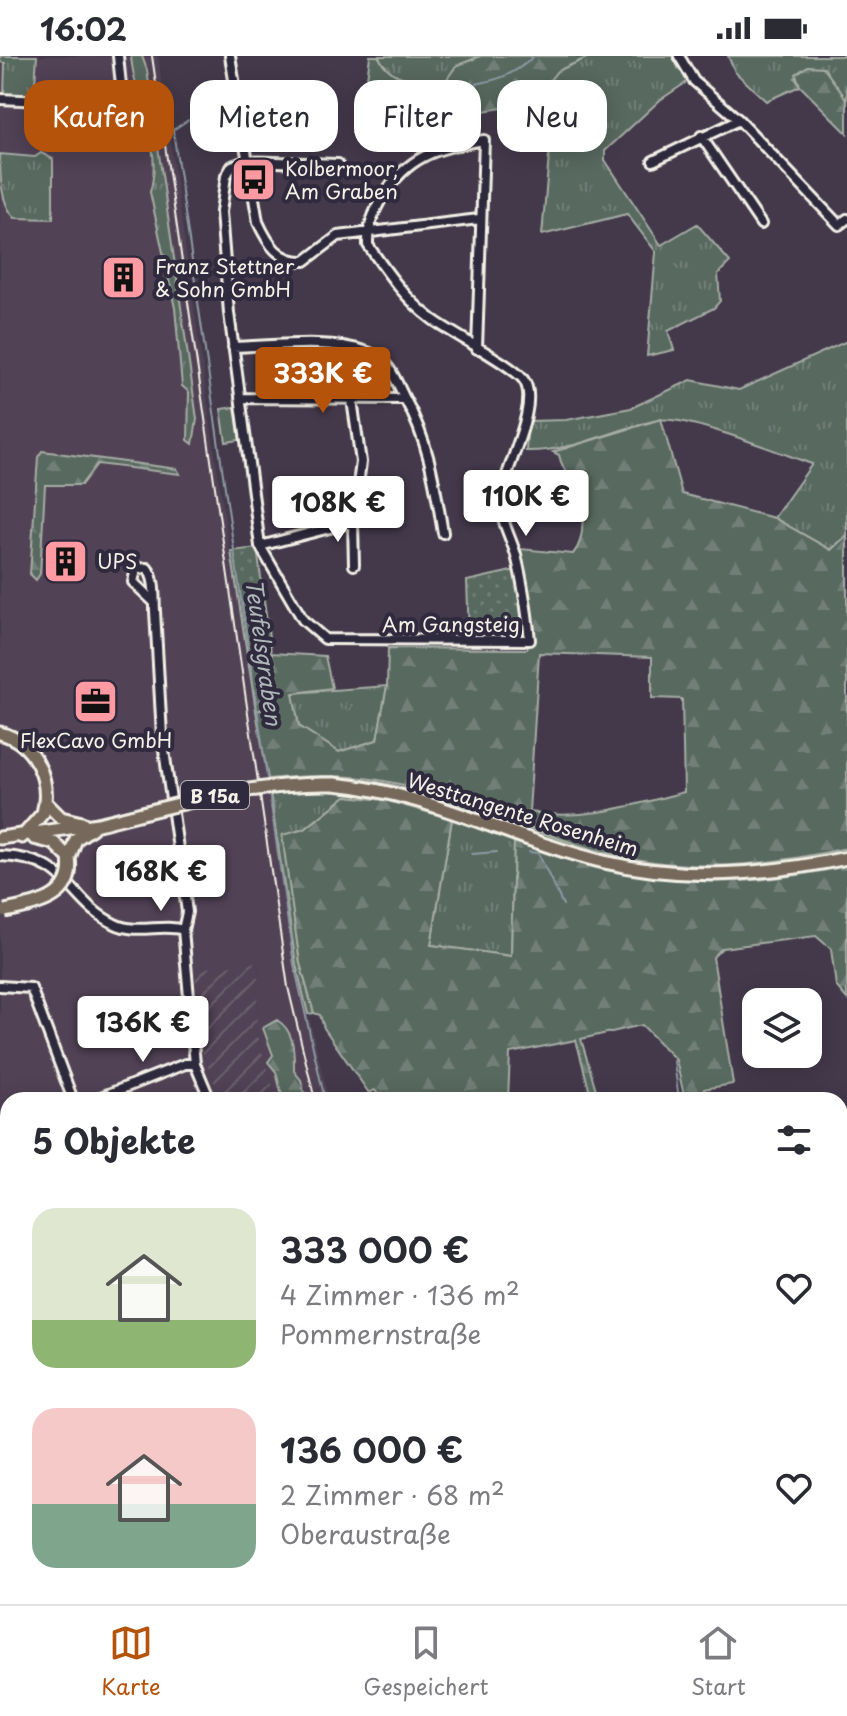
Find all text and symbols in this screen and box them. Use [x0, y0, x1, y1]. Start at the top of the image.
text: 16:02 [40, 6, 127, 51]
chip: Kaufen [24, 80, 174, 152]
chip: Mieten [190, 80, 338, 152]
chip: Filter [354, 80, 481, 152]
chip: Neu [497, 80, 607, 152]
place label: Kolbermoor, Am Graben [285, 153, 398, 206]
bus stop icon: Kolbermoor, Am Graben [230, 155, 278, 203]
place label: Franz Stettner & Sohn GmbH [155, 251, 295, 304]
building icon: Franz Stettner & Sohn GmbH [100, 253, 148, 301]
pin: 333K € [258, 347, 388, 415]
text: 333K € [273, 353, 373, 392]
pin: 110K € [461, 470, 591, 538]
pin: 108K € [273, 476, 403, 544]
text: 110K € [482, 476, 570, 515]
text: 108K € [290, 482, 386, 521]
building icon: UPS [42, 537, 90, 585]
place label: UPS [97, 546, 138, 576]
water label: Teufelsgraben [238, 577, 292, 729]
street label: Am Gangsteig [382, 609, 520, 639]
office icon: FlexCavo GmbH [72, 677, 120, 725]
place label: FlexCavo GmbH [20, 725, 172, 755]
street label: Westtangente Rosenheim [404, 765, 642, 863]
road number: B 15a [181, 781, 249, 809]
pin: 168K € [96, 845, 226, 913]
text: 168K € [114, 851, 208, 890]
map controls [742, 988, 822, 1068]
button: layers [742, 988, 822, 1068]
pin: 136K € [78, 996, 208, 1064]
text: 136K € [95, 1002, 191, 1041]
text: 5 Objekte [32, 1114, 195, 1166]
icon: filters [772, 1118, 816, 1162]
text: 333 000 € [280, 1223, 469, 1275]
icon: home [96, 1240, 192, 1336]
icon: heart [772, 1266, 816, 1310]
text: 4 Zimmer · 136 m² [280, 1275, 520, 1314]
text: Pommernstraße [280, 1314, 481, 1353]
text: 136 000 € [280, 1423, 463, 1475]
icon: home [96, 1440, 192, 1536]
icon: heart [772, 1466, 816, 1510]
text: 2 Zimmer · 68 m² [280, 1475, 505, 1514]
text: Oberaustraße [280, 1514, 451, 1553]
tab: Karte [101, 1621, 161, 1702]
tab: Gespeichert [363, 1621, 488, 1702]
tab: Start [691, 1621, 746, 1702]

